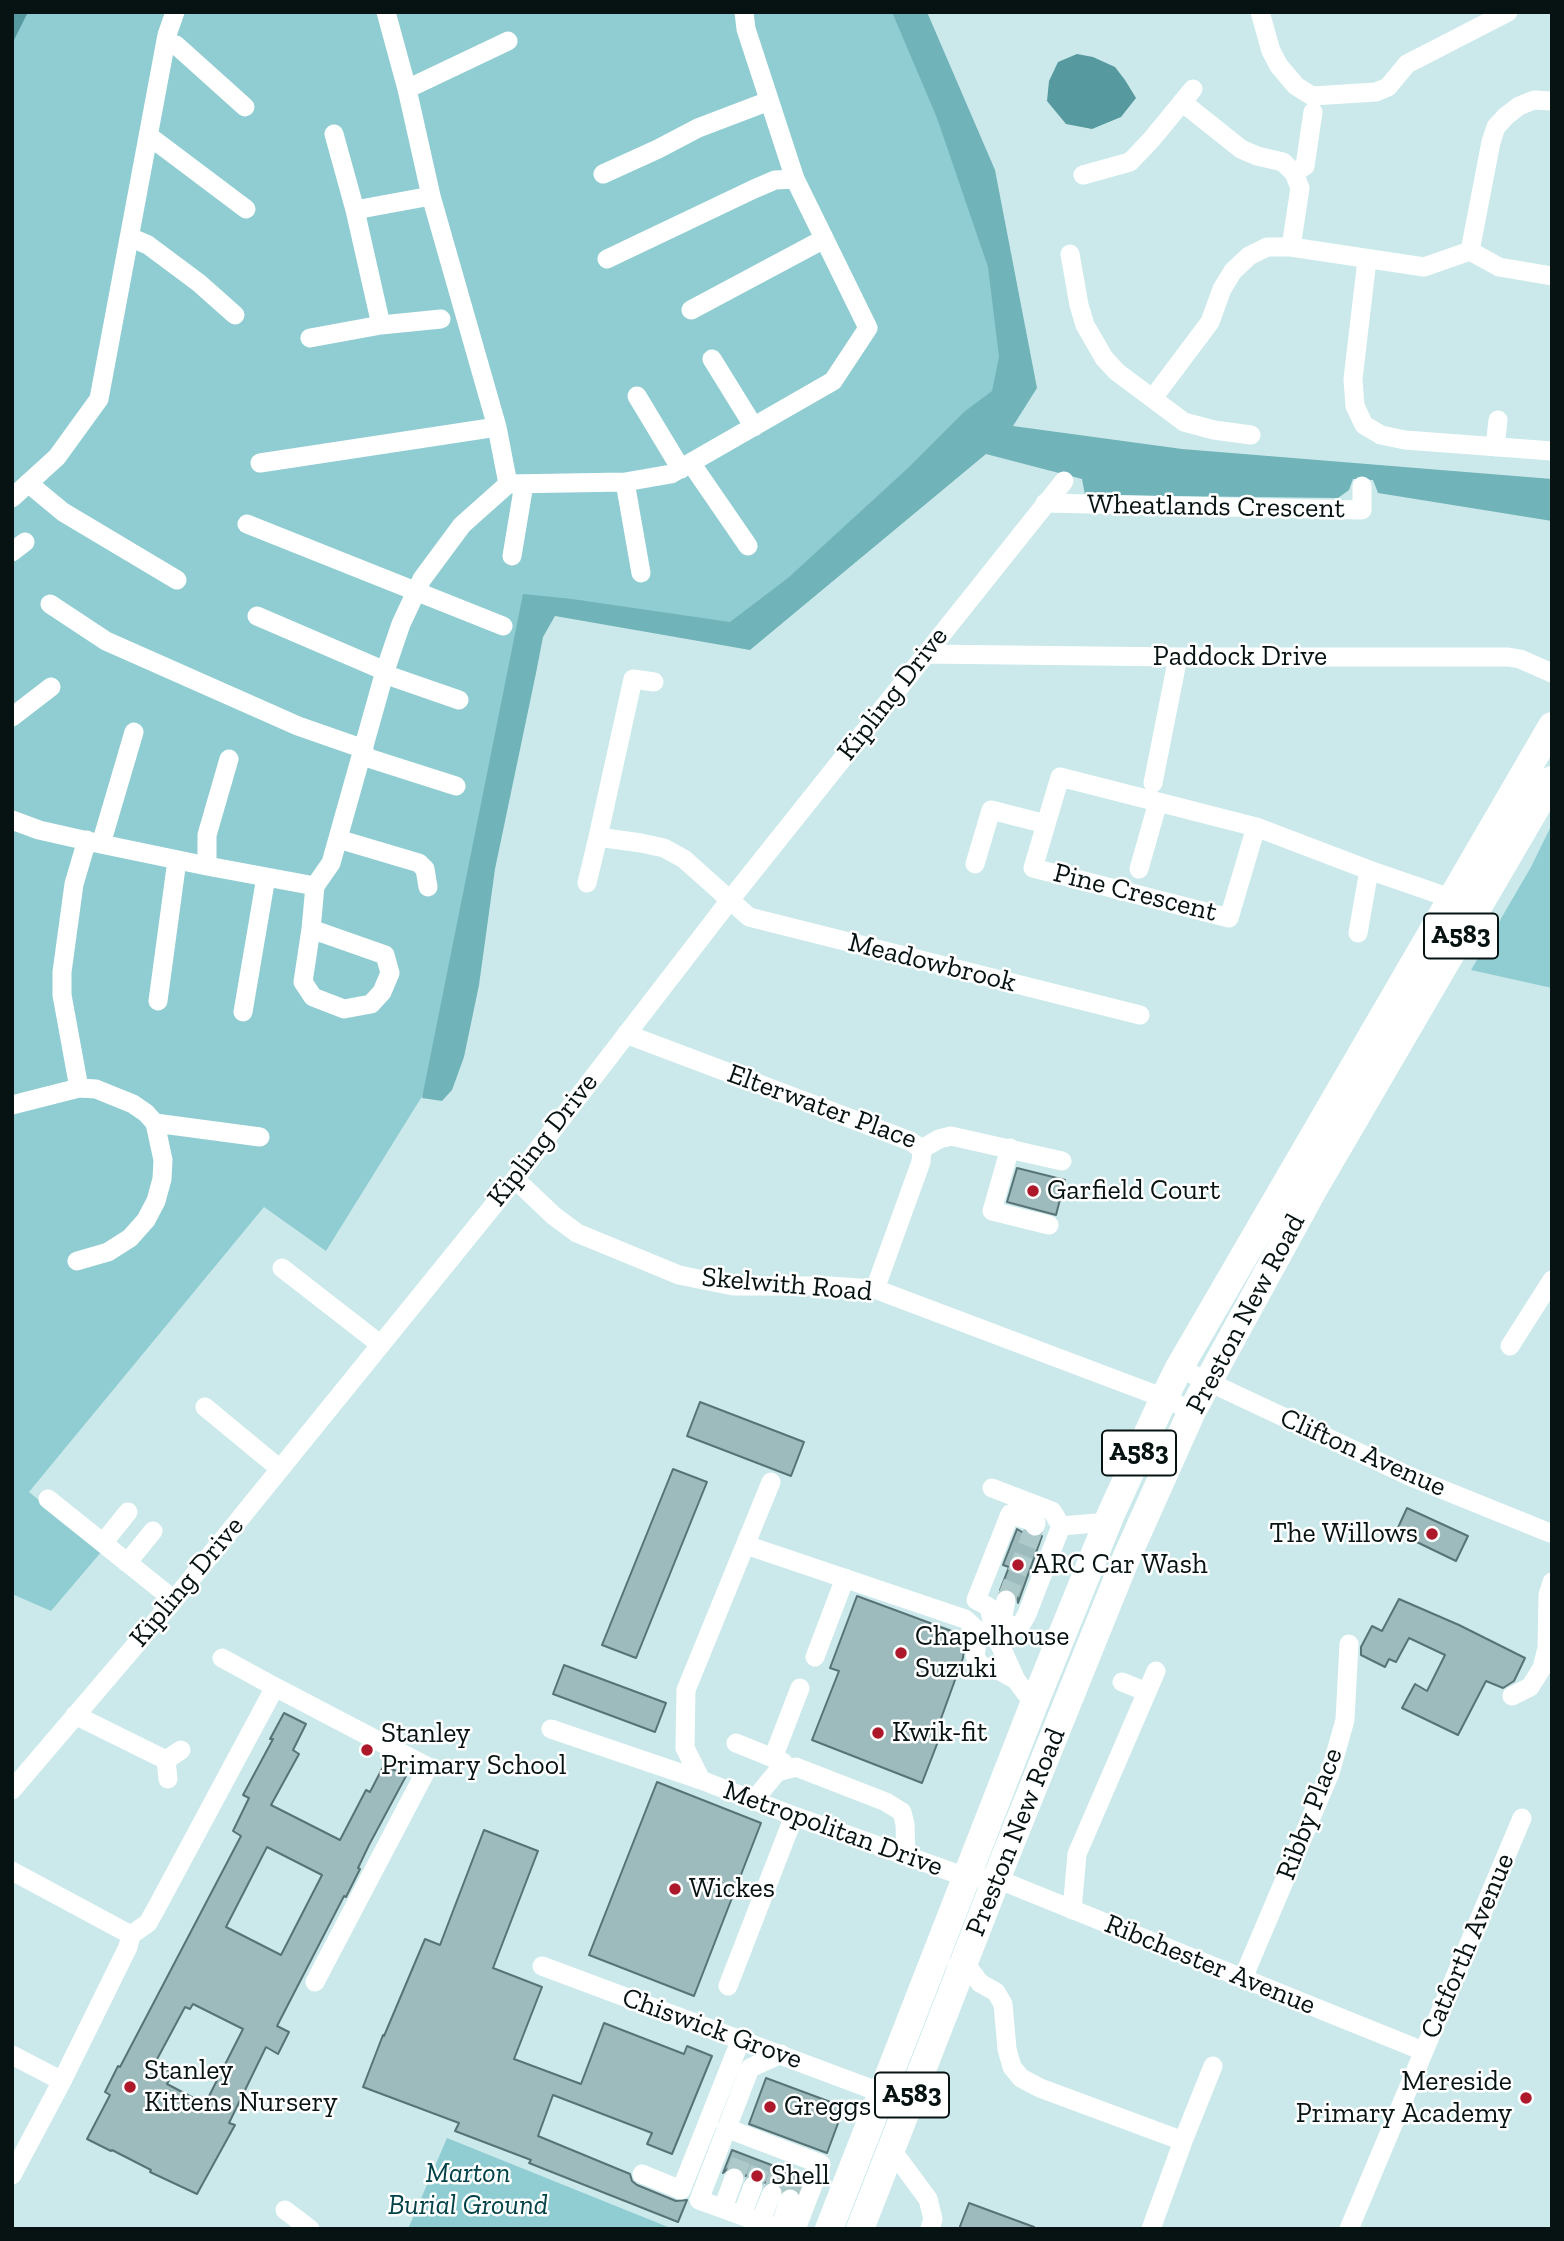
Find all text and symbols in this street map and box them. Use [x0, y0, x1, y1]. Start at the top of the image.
street label: Wheatlands Crescent [1087, 488, 1345, 526]
street label: Kipling Drive [830, 621, 956, 767]
street label: Paddock Drive [1153, 640, 1327, 674]
street label: Pine Crescent [1050, 856, 1220, 930]
road number: A583 [1424, 914, 1498, 959]
street label: Meadowbrook [845, 926, 1019, 1000]
street label: Elterwater Place [723, 1057, 921, 1157]
street label: Kipling Drive [480, 1067, 606, 1213]
place label: Garfield Court [1047, 1174, 1220, 1208]
marker: Garfield Court [1025, 1183, 1041, 1199]
street label: Preston New Road [1179, 1208, 1313, 1420]
street label: Skelwith Road [700, 1261, 874, 1309]
street label: Clifton Avenue [1275, 1401, 1451, 1505]
road number: A583 [1102, 1430, 1176, 1476]
street label: Kipling Drive [123, 1510, 251, 1654]
place label: The Willows [1270, 1517, 1418, 1551]
marker: The Willows [1424, 1526, 1440, 1542]
place label: ARC Car Wash [1032, 1548, 1208, 1582]
marker: ARC Car Wash [1010, 1557, 1026, 1573]
place label: Chapelhouse Suzuki [915, 1620, 1069, 1686]
marker: Chapelhouse Suzuki [893, 1645, 909, 1661]
place label: Kwik-fit [892, 1716, 987, 1750]
place label: Stanley Primary School [381, 1717, 566, 1783]
street label: Preston New Road [959, 1723, 1073, 1941]
marker: Kwik-fit [870, 1725, 886, 1741]
marker: Stanley Primary School [359, 1742, 375, 1758]
street label: Ribby Place [1270, 1743, 1350, 1885]
street label: Metropolitan Drive [719, 1774, 947, 1884]
street label: Catforth Avenue [1414, 1848, 1522, 2044]
place label: Wickes [689, 1872, 775, 1906]
marker: Wickes [667, 1881, 683, 1897]
street label: Ribchester Avenue [1100, 1907, 1320, 2023]
street label: Chiswick Grove [617, 1981, 807, 2077]
place label: Stanley Kittens Nursery [144, 2054, 337, 2120]
place label: Mereside Primary Academy [1296, 2065, 1512, 2131]
road number: A583 [875, 2072, 949, 2118]
marker: Stanley Kittens Nursery [122, 2079, 138, 2095]
place label: Greggs [784, 2090, 871, 2124]
marker: Mereside Primary Academy [1518, 2090, 1534, 2106]
marker: Greggs [762, 2099, 778, 2115]
park label: Marton Burial Ground [388, 2157, 548, 2223]
place label: Shell [771, 2159, 830, 2193]
marker: Shell [749, 2168, 765, 2184]

